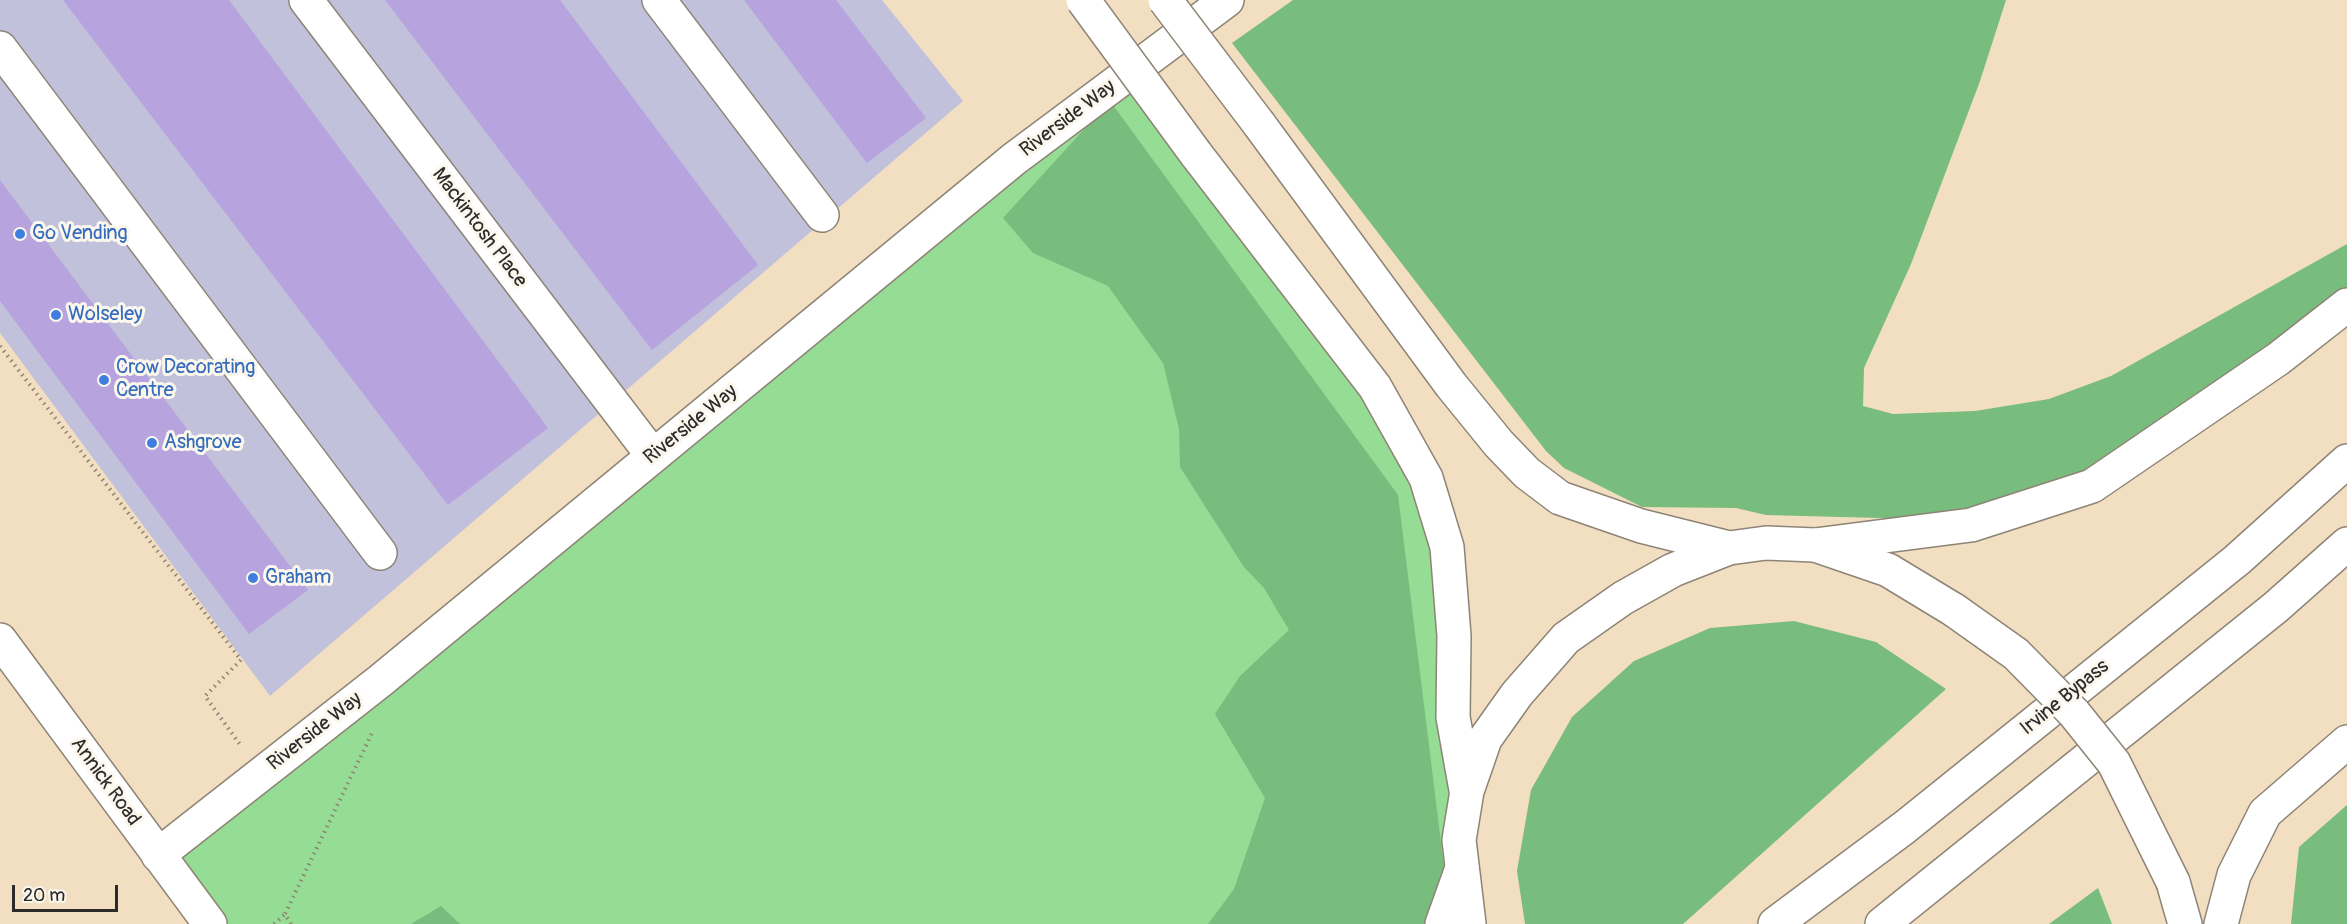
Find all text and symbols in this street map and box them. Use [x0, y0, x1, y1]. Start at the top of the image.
street label: Riverside Way [1016, 75, 1120, 163]
street label: Mackintosh Place [426, 164, 532, 292]
place label: Go Vending [32, 222, 128, 246]
marker: Go Vending [13, 227, 27, 241]
place label: Wolseley [68, 303, 143, 327]
marker: Wolseley [49, 308, 63, 322]
place label: Crow Decorating Centre [116, 356, 255, 403]
marker: Crow Decorating Centre [97, 373, 111, 387]
street label: Riverside Way [639, 380, 743, 470]
place label: Ashgrove [164, 431, 242, 455]
marker: Ashgrove [145, 436, 159, 450]
place label: Graham [265, 566, 331, 590]
marker: Graham [246, 571, 260, 585]
street label: Irvine Bypass [2016, 655, 2114, 741]
street label: Riverside Way [263, 688, 367, 776]
street label: Annick Road [65, 733, 145, 831]
scale bar [15, 873, 122, 911]
text: 20 m [23, 884, 65, 907]

